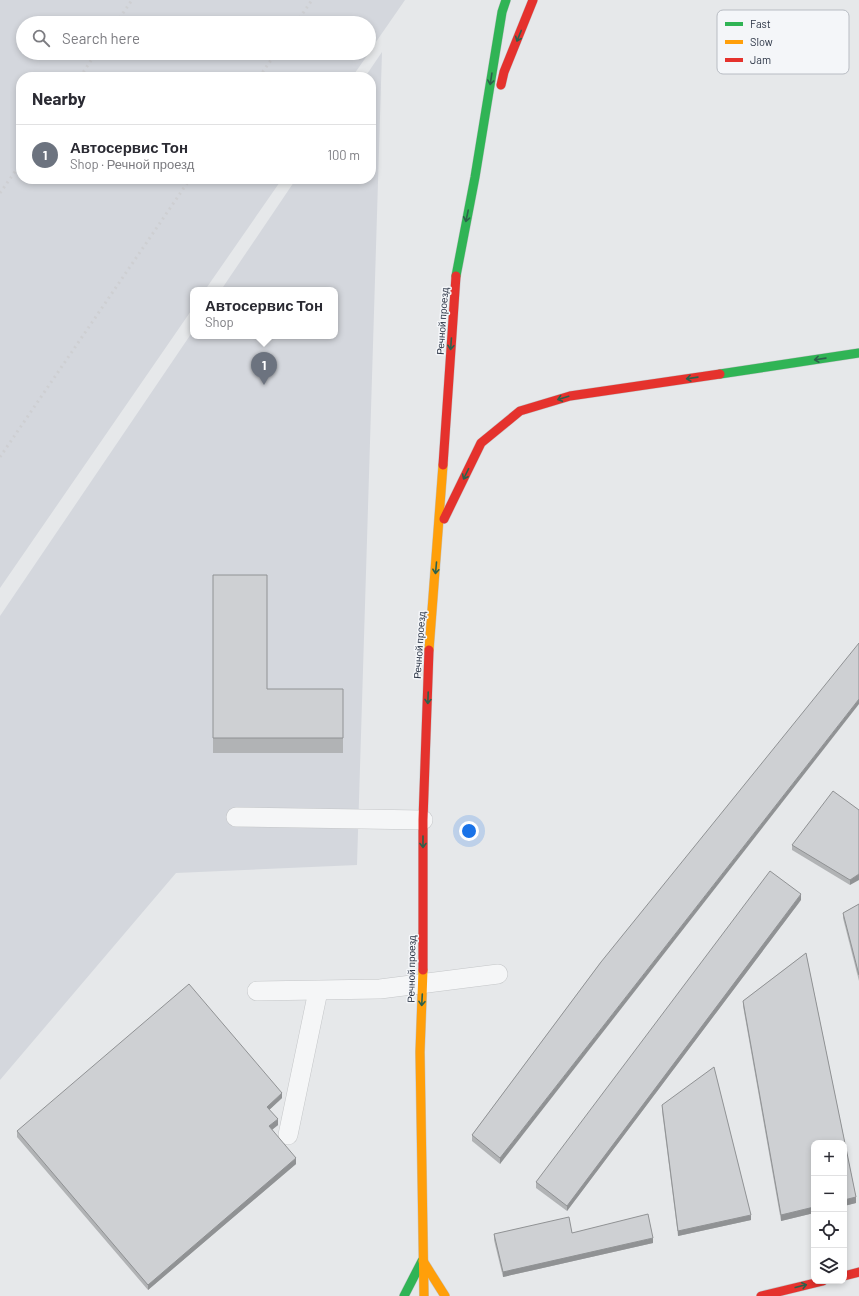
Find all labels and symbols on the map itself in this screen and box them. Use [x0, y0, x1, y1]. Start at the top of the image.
legend [717, 10, 849, 74]
text: Fast [750, 17, 771, 30]
one-way arrow [514, 30, 522, 42]
text: Slow [750, 35, 773, 48]
text: Jam [750, 53, 771, 66]
one-way arrow [487, 72, 495, 85]
one-way arrow [463, 209, 471, 222]
street label: Речной проезд [434, 287, 450, 355]
one-way arrow [448, 337, 455, 350]
pin: 1 [251, 352, 277, 385]
one-way arrow [814, 355, 827, 363]
one-way arrow [686, 374, 699, 382]
one-way arrow [557, 395, 570, 402]
one-way arrow [462, 468, 469, 480]
one-way arrow [432, 561, 439, 574]
street label: Речной проезд [411, 611, 427, 679]
one-way arrow [424, 691, 431, 704]
your location [459, 821, 479, 841]
one-way arrow [419, 835, 427, 848]
street label: Речной проезд [404, 935, 418, 1003]
one-way arrow [419, 993, 426, 1006]
one-way arrow [794, 1282, 807, 1290]

